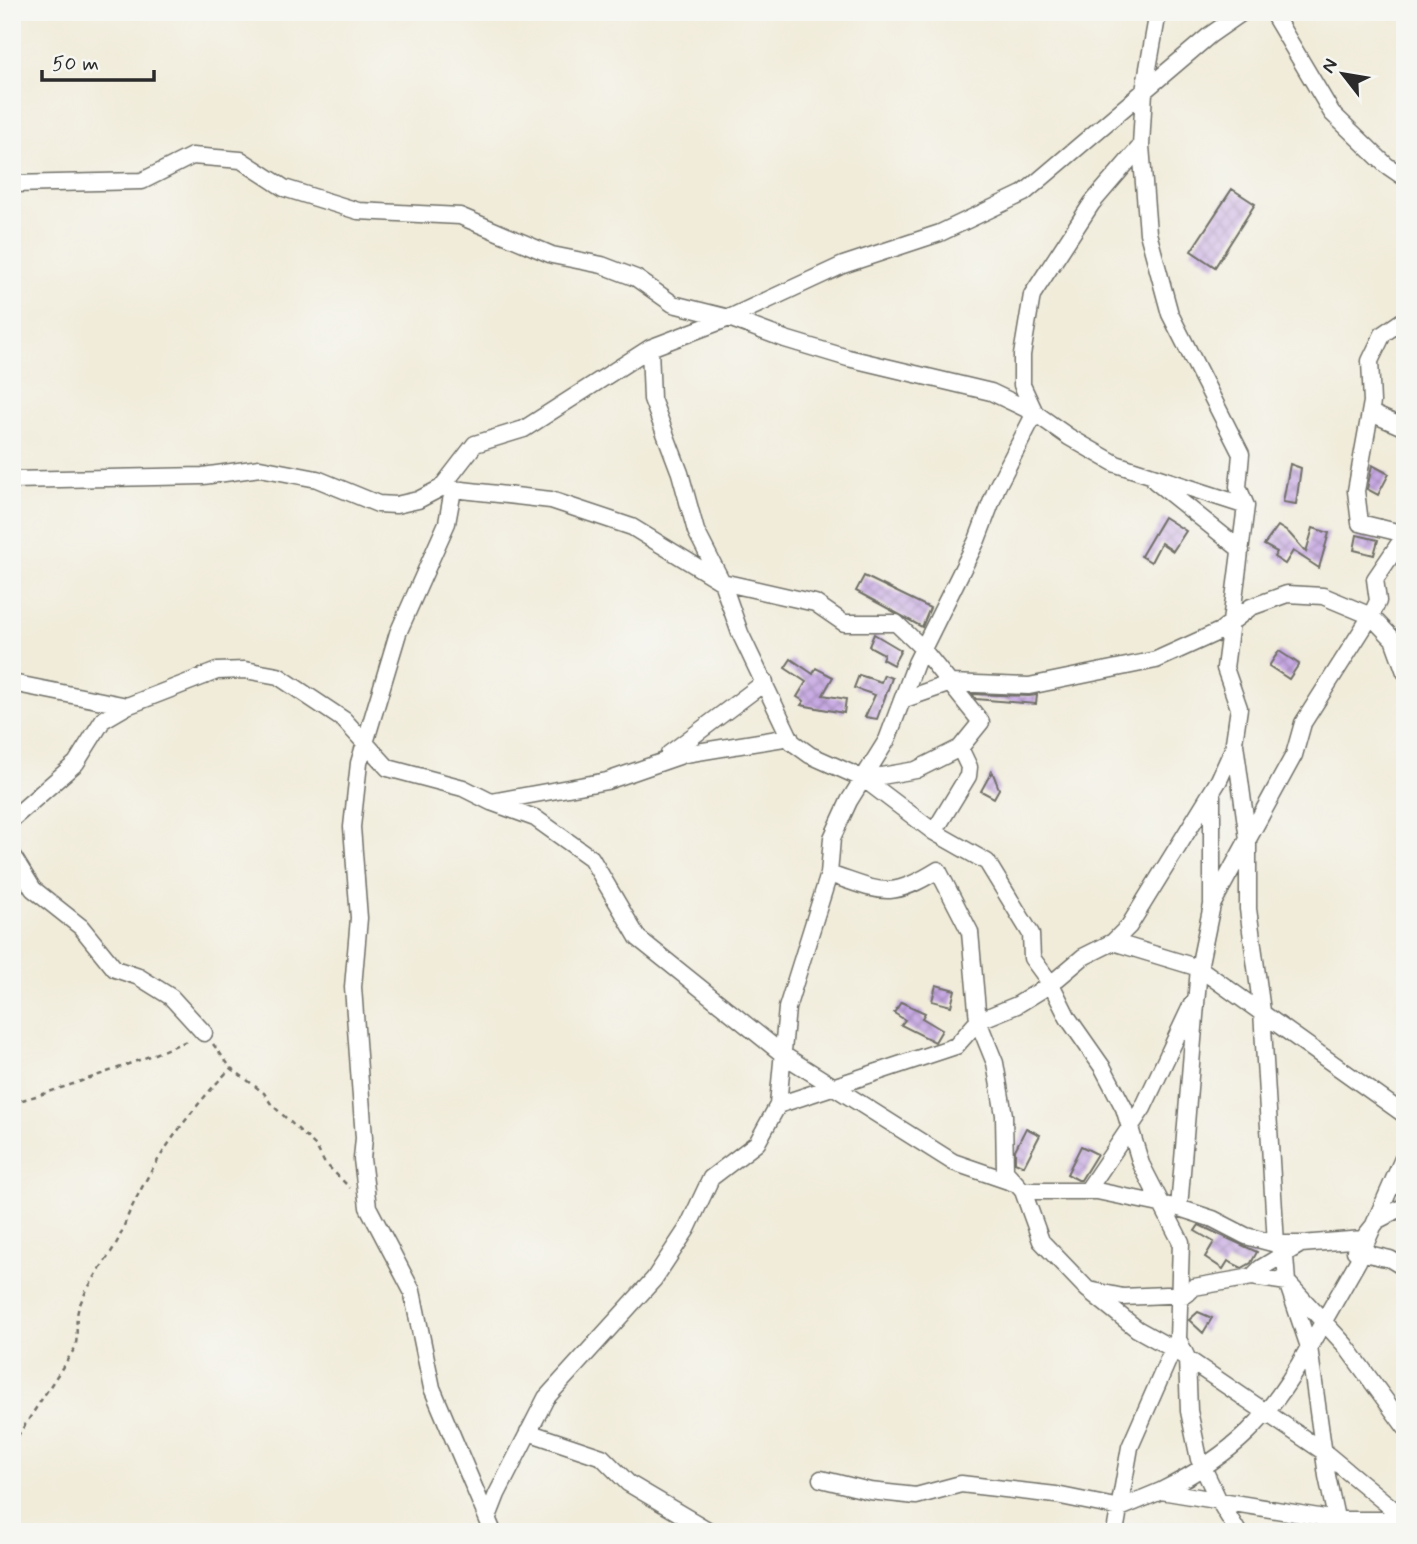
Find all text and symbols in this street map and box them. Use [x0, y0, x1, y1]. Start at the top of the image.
scale bar [42, 38, 154, 82]
north arrow [1308, 38, 1378, 108]
text: 50 m [52, 50, 99, 78]
text: N [1316, 54, 1344, 78]

